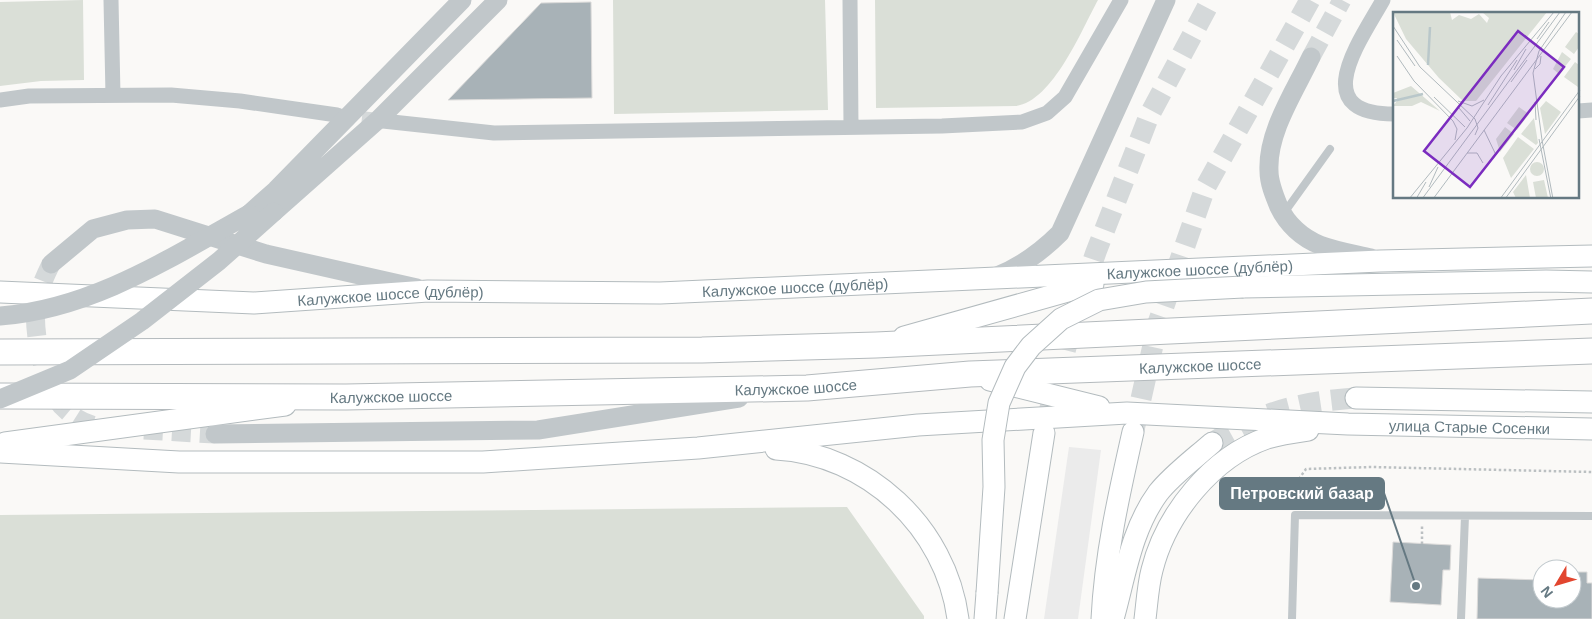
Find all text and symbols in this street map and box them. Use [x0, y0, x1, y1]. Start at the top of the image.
inset map [1393, 12, 1580, 199]
street label: Калужское шоссе (дублёр) [1106, 256, 1293, 282]
street label: Калужское шоссе (дублёр) [702, 274, 889, 300]
street label: Калужское шоссе (дублёр) [297, 282, 484, 308]
street label: Калужское шоссе [1139, 355, 1262, 376]
street label: Калужское шоссе [735, 375, 858, 398]
street label: Калужское шоссе [330, 386, 452, 406]
street label: улица Старые Сосенки [1389, 416, 1550, 437]
callout: Петровский базар [1220, 478, 1384, 509]
text: Петровский базар [1230, 485, 1374, 502]
north arrow [1532, 559, 1582, 609]
text: N [1537, 583, 1556, 601]

